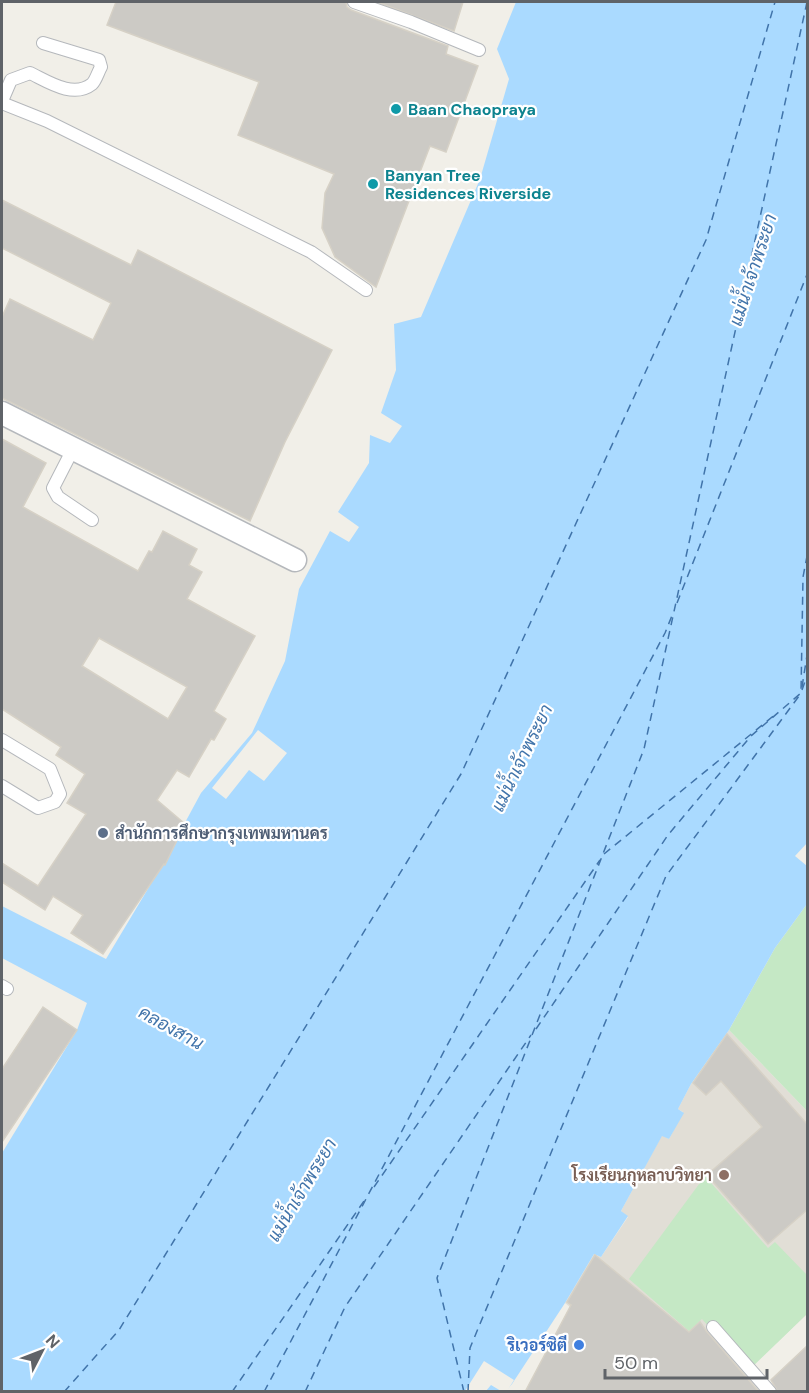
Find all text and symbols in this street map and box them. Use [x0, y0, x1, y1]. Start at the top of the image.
place label: Baan Chaopraya [408, 99, 536, 120]
marker: Baan Chaopraya [389, 102, 403, 116]
place label: Banyan Tree Residences Riverside [385, 165, 551, 204]
marker: Banyan Tree Residences Riverside [366, 177, 380, 191]
water label: แม่น้ำเจ้าพระยา [720, 210, 782, 329]
water label: แม่น้ำเจ้าพระยา [482, 698, 558, 816]
place label: สำนักการศึกษากรุงเทพมหานคร [115, 823, 328, 845]
marker: สำนักการศึกษากรุงเทพมหานคร [96, 826, 110, 840]
water label: คลองสาน [134, 1000, 208, 1056]
water label: แม่น้ำเจ้าพระยา [258, 1132, 342, 1246]
place label: โรงเรียนกุหลาบวิทยา [571, 1164, 712, 1187]
marker: โรงเรียนกุหลาบวิทยา [717, 1168, 731, 1182]
north arrow [12, 1321, 72, 1381]
text: N [41, 1330, 64, 1353]
place label: ริเวอร์ซิตี [506, 1334, 567, 1356]
marker: ริเวอร์ซิตี [572, 1338, 586, 1352]
scale bar [605, 1342, 767, 1380]
text: 50 m [614, 1351, 658, 1375]

